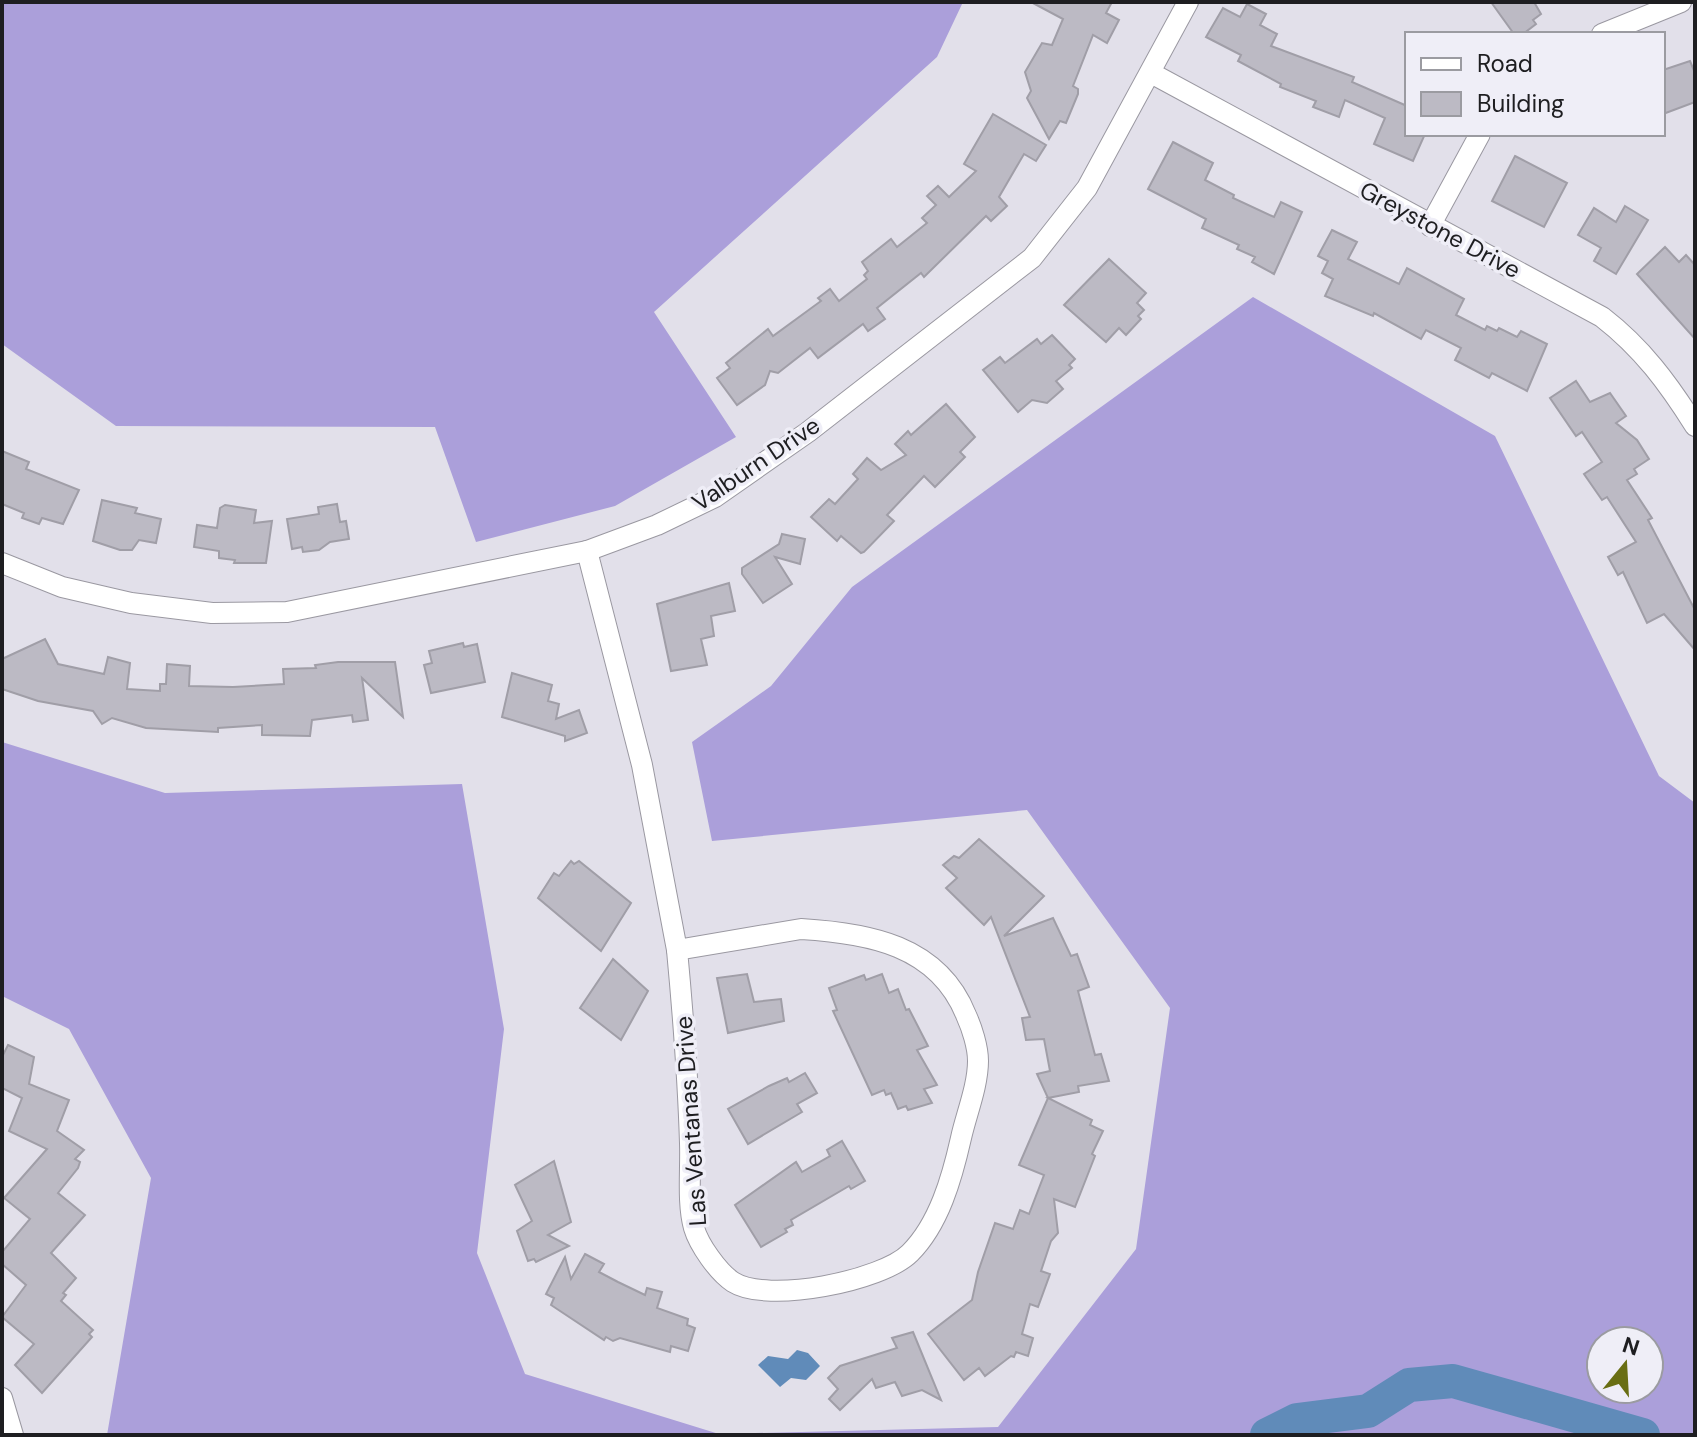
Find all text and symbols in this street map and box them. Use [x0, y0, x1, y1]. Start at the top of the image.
legend [1405, 32, 1665, 136]
text: Road [1477, 48, 1533, 79]
text: Building [1477, 88, 1564, 119]
street label: Greystone Drive [1354, 174, 1526, 285]
street label: Valburn Drive [686, 409, 826, 518]
street label: Las Ventanas Drive [668, 1015, 713, 1227]
north arrow [1585, 1325, 1665, 1405]
text: N [1619, 1330, 1643, 1363]

